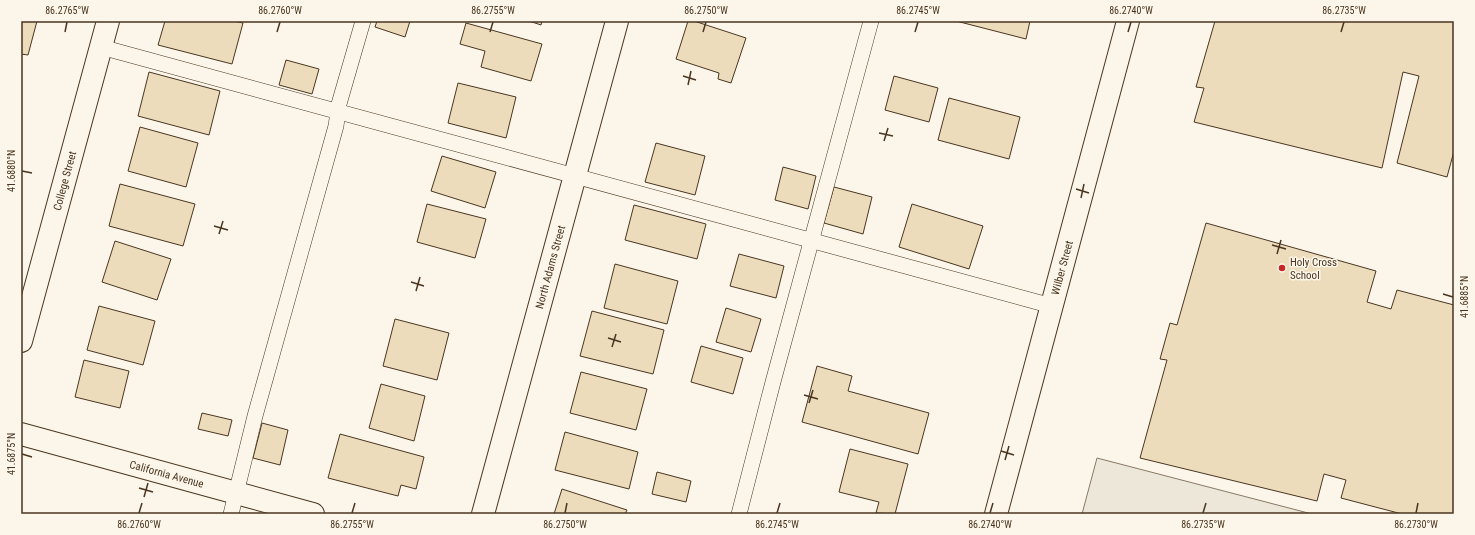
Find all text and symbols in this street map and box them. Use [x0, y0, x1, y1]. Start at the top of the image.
text: 86.2765°W [45, 5, 89, 16]
text: 86.2760°W [258, 5, 302, 16]
text: 86.2755°W [471, 5, 515, 16]
text: 86.2750°W [684, 5, 728, 16]
text: 86.2745°W [896, 5, 940, 16]
text: 86.2740°W [1109, 5, 1153, 16]
text: 86.2735°W [1322, 5, 1366, 16]
text: 41.6880°N [6, 150, 17, 192]
street label: College Street [50, 150, 79, 212]
street label: North Adams Street [533, 224, 568, 310]
street label: Wilber Street [1048, 239, 1075, 296]
place label: Holy Cross School [1290, 256, 1337, 282]
marker: Holy Cross School [1277, 263, 1287, 273]
text: 41.6885°N [1459, 276, 1470, 318]
text: 41.6875°N [6, 433, 17, 475]
street label: California Avenue [128, 458, 205, 490]
text: 86.2760°W [117, 519, 161, 530]
text: 86.2755°W [330, 519, 374, 530]
text: 86.2750°W [543, 519, 587, 530]
text: 86.2745°W [755, 519, 799, 530]
text: 86.2740°W [968, 519, 1012, 530]
text: 86.2735°W [1181, 519, 1225, 530]
text: 86.2730°W [1394, 519, 1438, 530]

